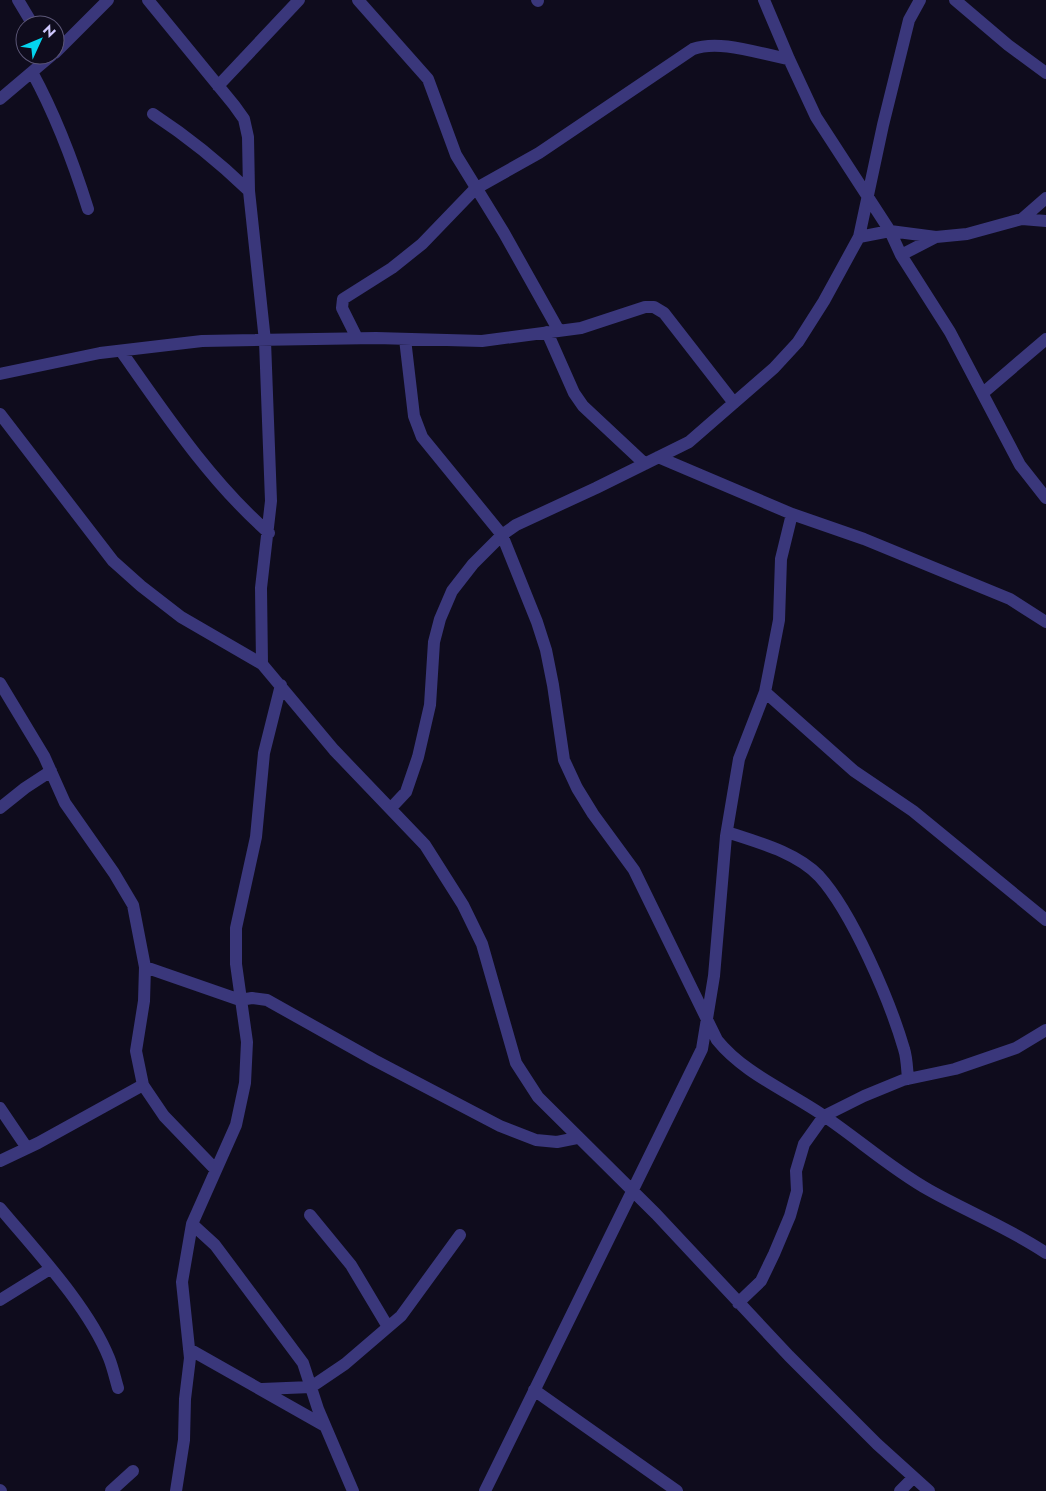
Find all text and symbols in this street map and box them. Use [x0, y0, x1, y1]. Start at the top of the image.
north arrow [15, 15, 65, 65]
text: N [38, 20, 60, 42]

